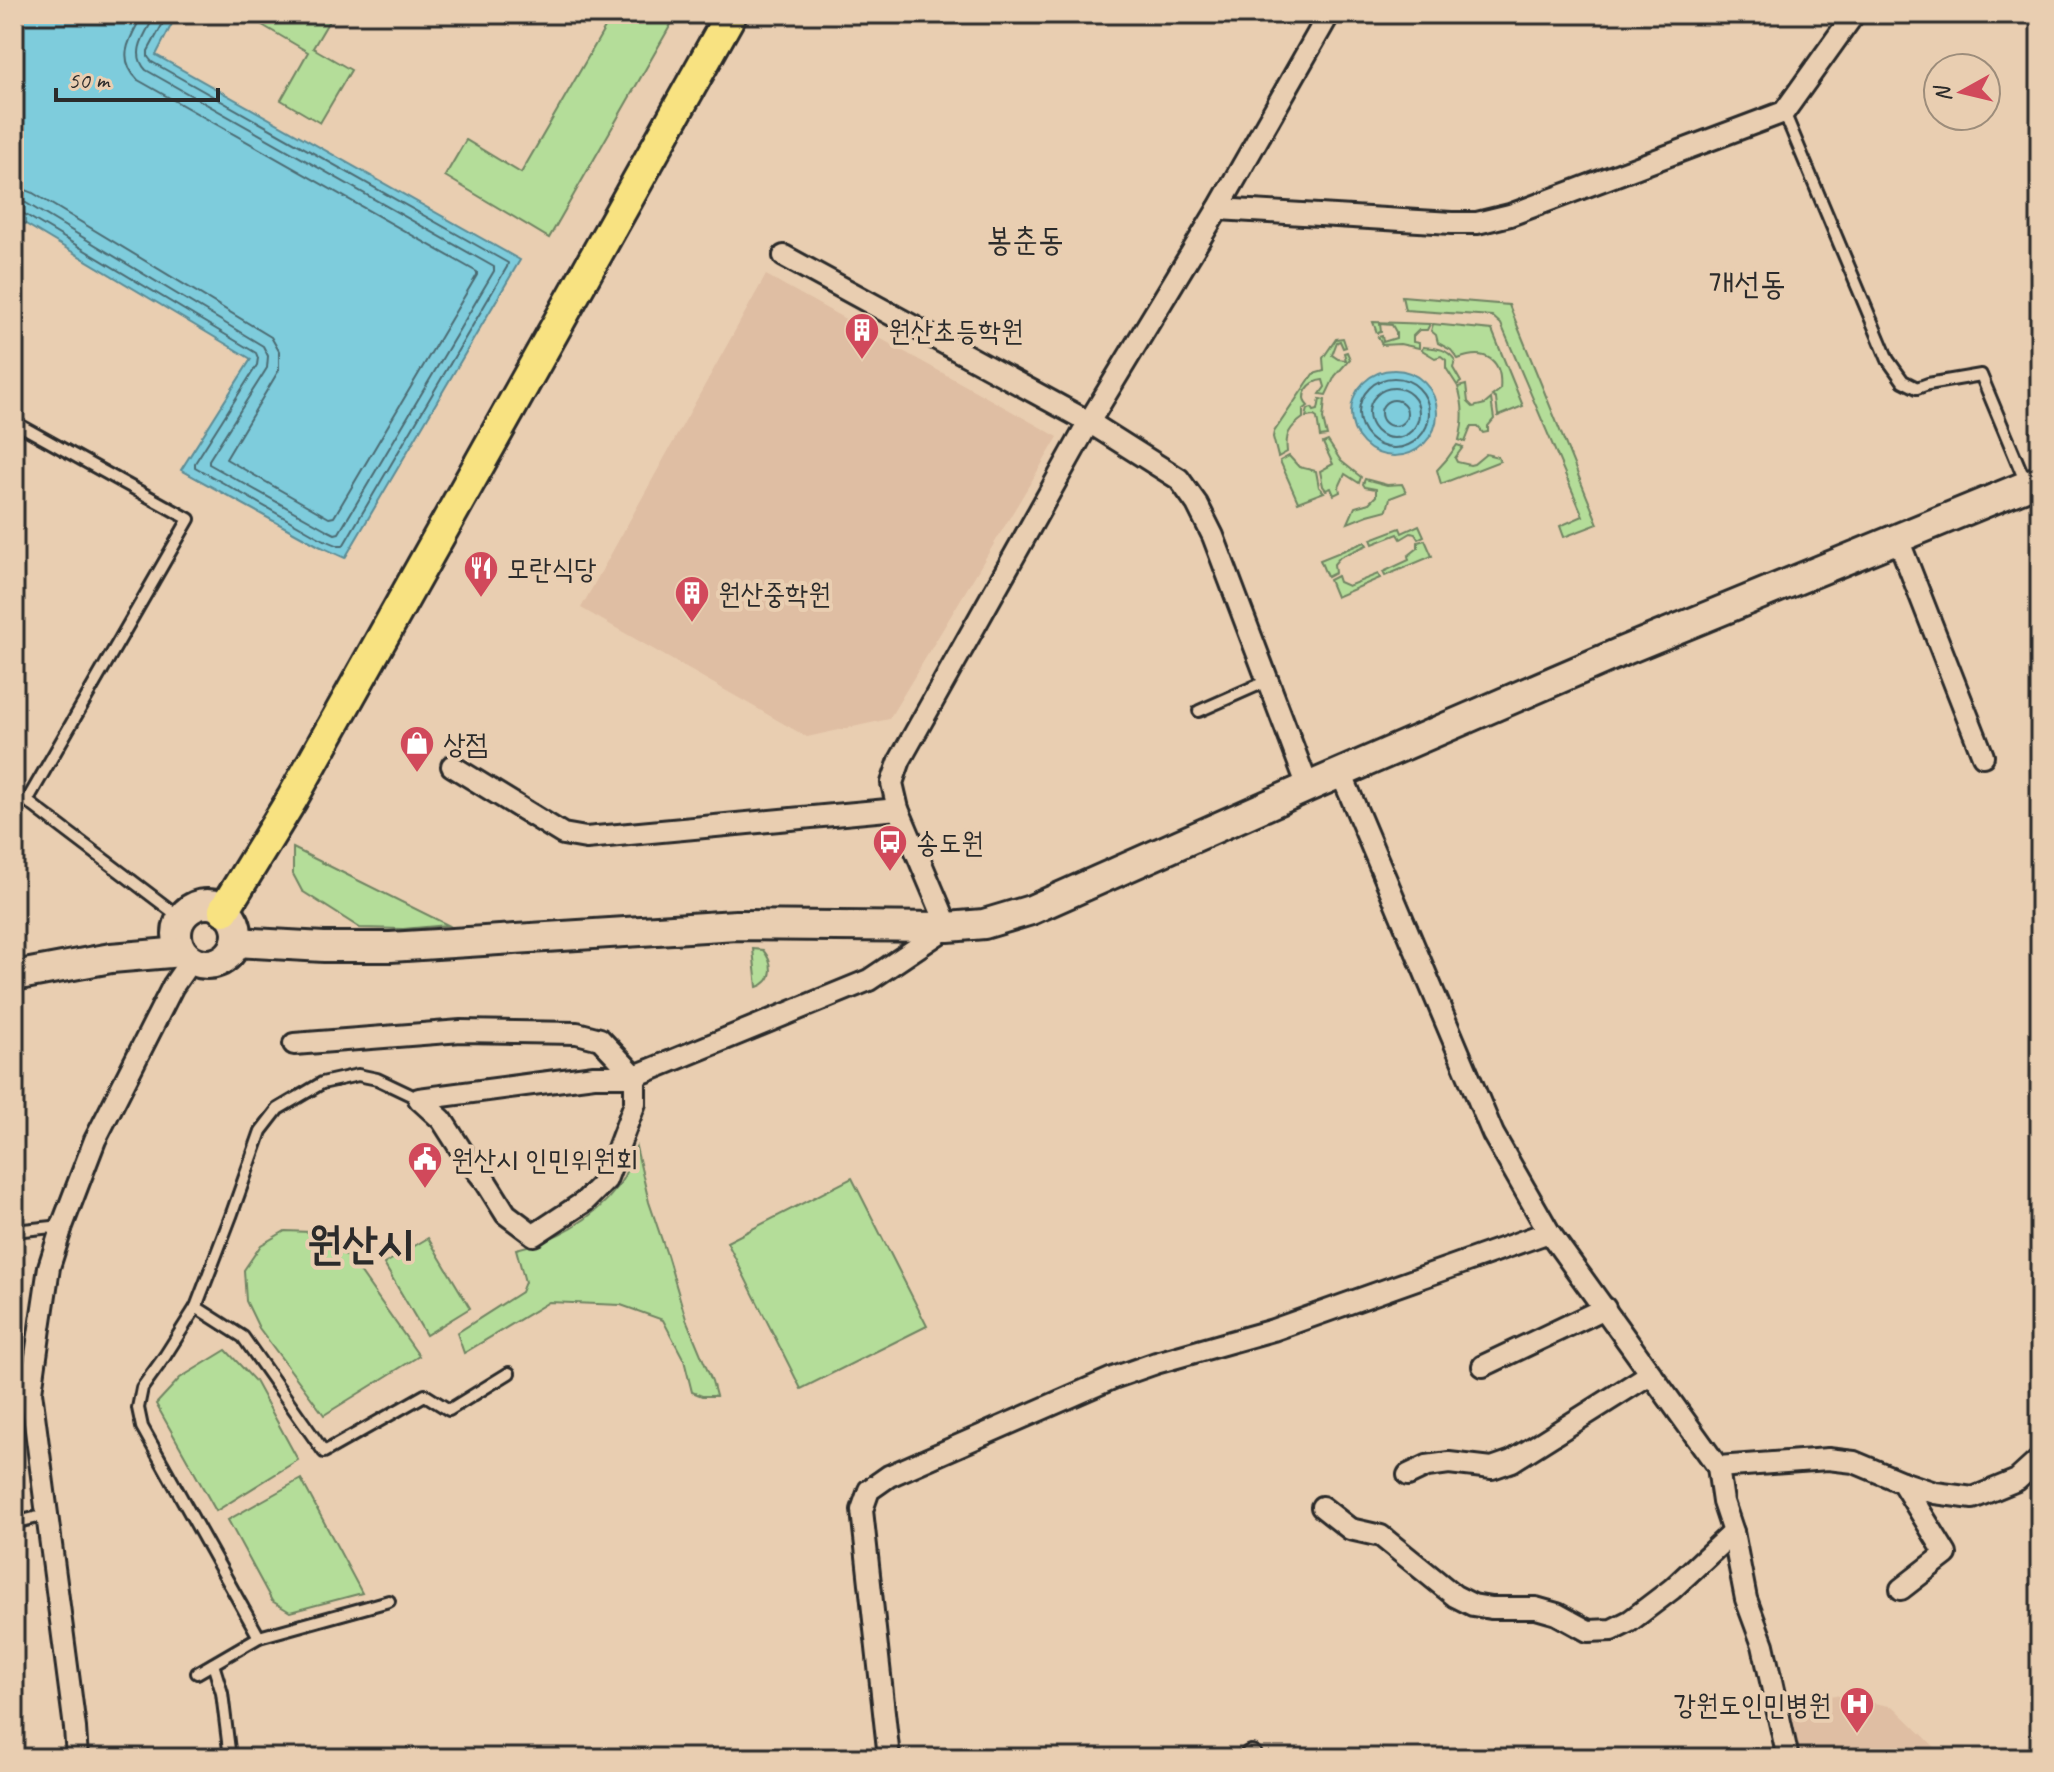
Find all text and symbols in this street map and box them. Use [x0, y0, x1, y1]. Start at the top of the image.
scale bar [56, 52, 218, 102]
north arrow [1922, 52, 2002, 132]
text: 50 m [68, 65, 111, 95]
text: N [1928, 83, 1958, 103]
district label: 봉춘동 [986, 219, 1064, 260]
district label: 개선동 [1708, 263, 1786, 304]
building icon: 원산초등학원 [843, 311, 881, 361]
place label: 원산초등학원 [888, 313, 1023, 348]
restaurant icon: 모란식당 [462, 549, 500, 599]
place label: 모란식당 [507, 551, 597, 586]
building icon: 원산중학원 [673, 574, 711, 624]
place label: 원산중학원 [718, 576, 831, 611]
shop icon: 상점 [398, 724, 436, 774]
place label: 상점 [443, 726, 488, 761]
bus stop icon: 송도원 [871, 823, 909, 873]
place label: 송도원 [916, 825, 984, 860]
public building icon: 원산시 인민위원회 [406, 1140, 444, 1190]
place label: 원산시 인민위원회 [451, 1142, 638, 1177]
district label: 원산시 [307, 1216, 413, 1271]
hospital icon: 강원도인민병원 [1838, 1685, 1876, 1735]
place label: 강원도인민병원 [1673, 1687, 1831, 1722]

